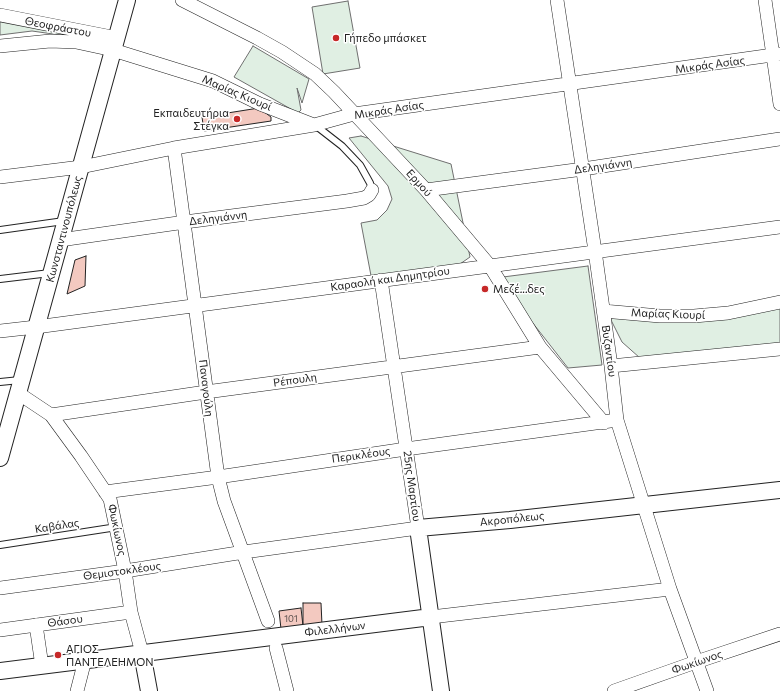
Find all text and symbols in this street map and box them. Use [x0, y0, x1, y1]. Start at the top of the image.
street label: Θεοφράστου [24, 14, 92, 40]
place label: Γήπεδο μπάσκετ [344, 31, 427, 45]
marker: Γήπεδο μπάσκετ [331, 33, 341, 43]
street label: Μικράς Ασίας [674, 54, 746, 76]
street label: Μαρίας Κιουρί [200, 72, 274, 114]
street label: Μικράς Ασίας [353, 98, 425, 122]
place label: Εκπαιδευτήρια Στέγκα [153, 106, 229, 132]
marker: Εκπαιδευτήρια Στέγκα [232, 114, 242, 124]
street label: Δεληγιάννη [573, 155, 633, 177]
street label: Ερμού [403, 167, 435, 199]
street label: Κωνσταντινουπόλεως [43, 174, 85, 284]
street label: Δεληγιάννη [188, 208, 248, 228]
street label: Καραολή και Δημητρίου [330, 264, 450, 294]
place label: Μεζέ...δες [493, 282, 545, 296]
marker: Μεζέ...δες [480, 284, 490, 294]
street label: Μαρίας Κιουρί [631, 306, 705, 322]
street label: Βυζαντίου [599, 324, 619, 378]
street label: Παναγούλη [196, 359, 216, 417]
street label: Ρέπουλη [272, 370, 318, 390]
street label: Περικλέους [331, 444, 391, 466]
street label: 25ης Μαρτίου [401, 450, 423, 522]
street label: Φωκίωνος [105, 503, 129, 557]
street label: Ακροπόλεως [479, 509, 545, 529]
street label: Καβάλας [34, 516, 80, 536]
street label: Θεμιστοκλέους [82, 559, 162, 583]
street label: Θάσου [47, 612, 83, 630]
house number: 101 [284, 614, 298, 624]
street label: Φιλελλήνων [304, 619, 366, 639]
place label: ΑΓΙΟΣ ΠΑΝΤΕΛΕΗΜΟΝ [66, 642, 154, 668]
street label: Φωκίωνος [670, 647, 724, 677]
marker: ΑΓΙΟΣ ΠΑΝΤΕΛΕΗΜΟΝ [53, 650, 63, 660]

